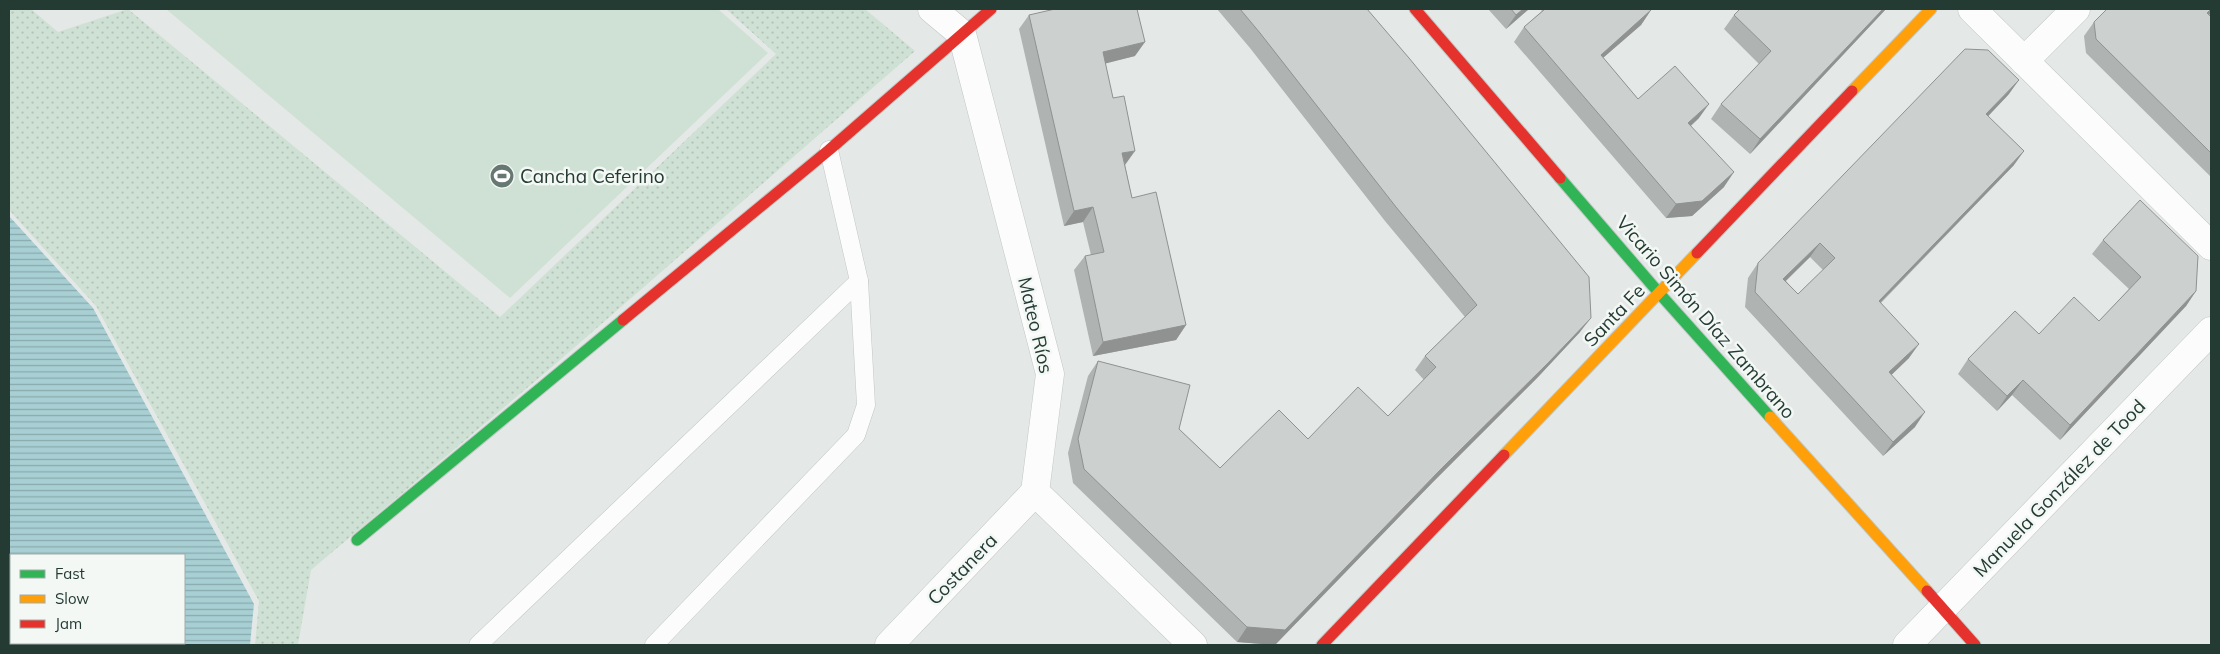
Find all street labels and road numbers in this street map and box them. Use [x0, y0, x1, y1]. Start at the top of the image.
street label: Vicario Simón Díaz Zambrano [1611, 210, 1801, 424]
street label: Mateo Ríos [1013, 274, 1059, 376]
street label: Santa Fe [1578, 279, 1650, 351]
street label: Manuela González de Tood [1968, 394, 2150, 582]
street label: Costanera [922, 528, 1002, 610]

